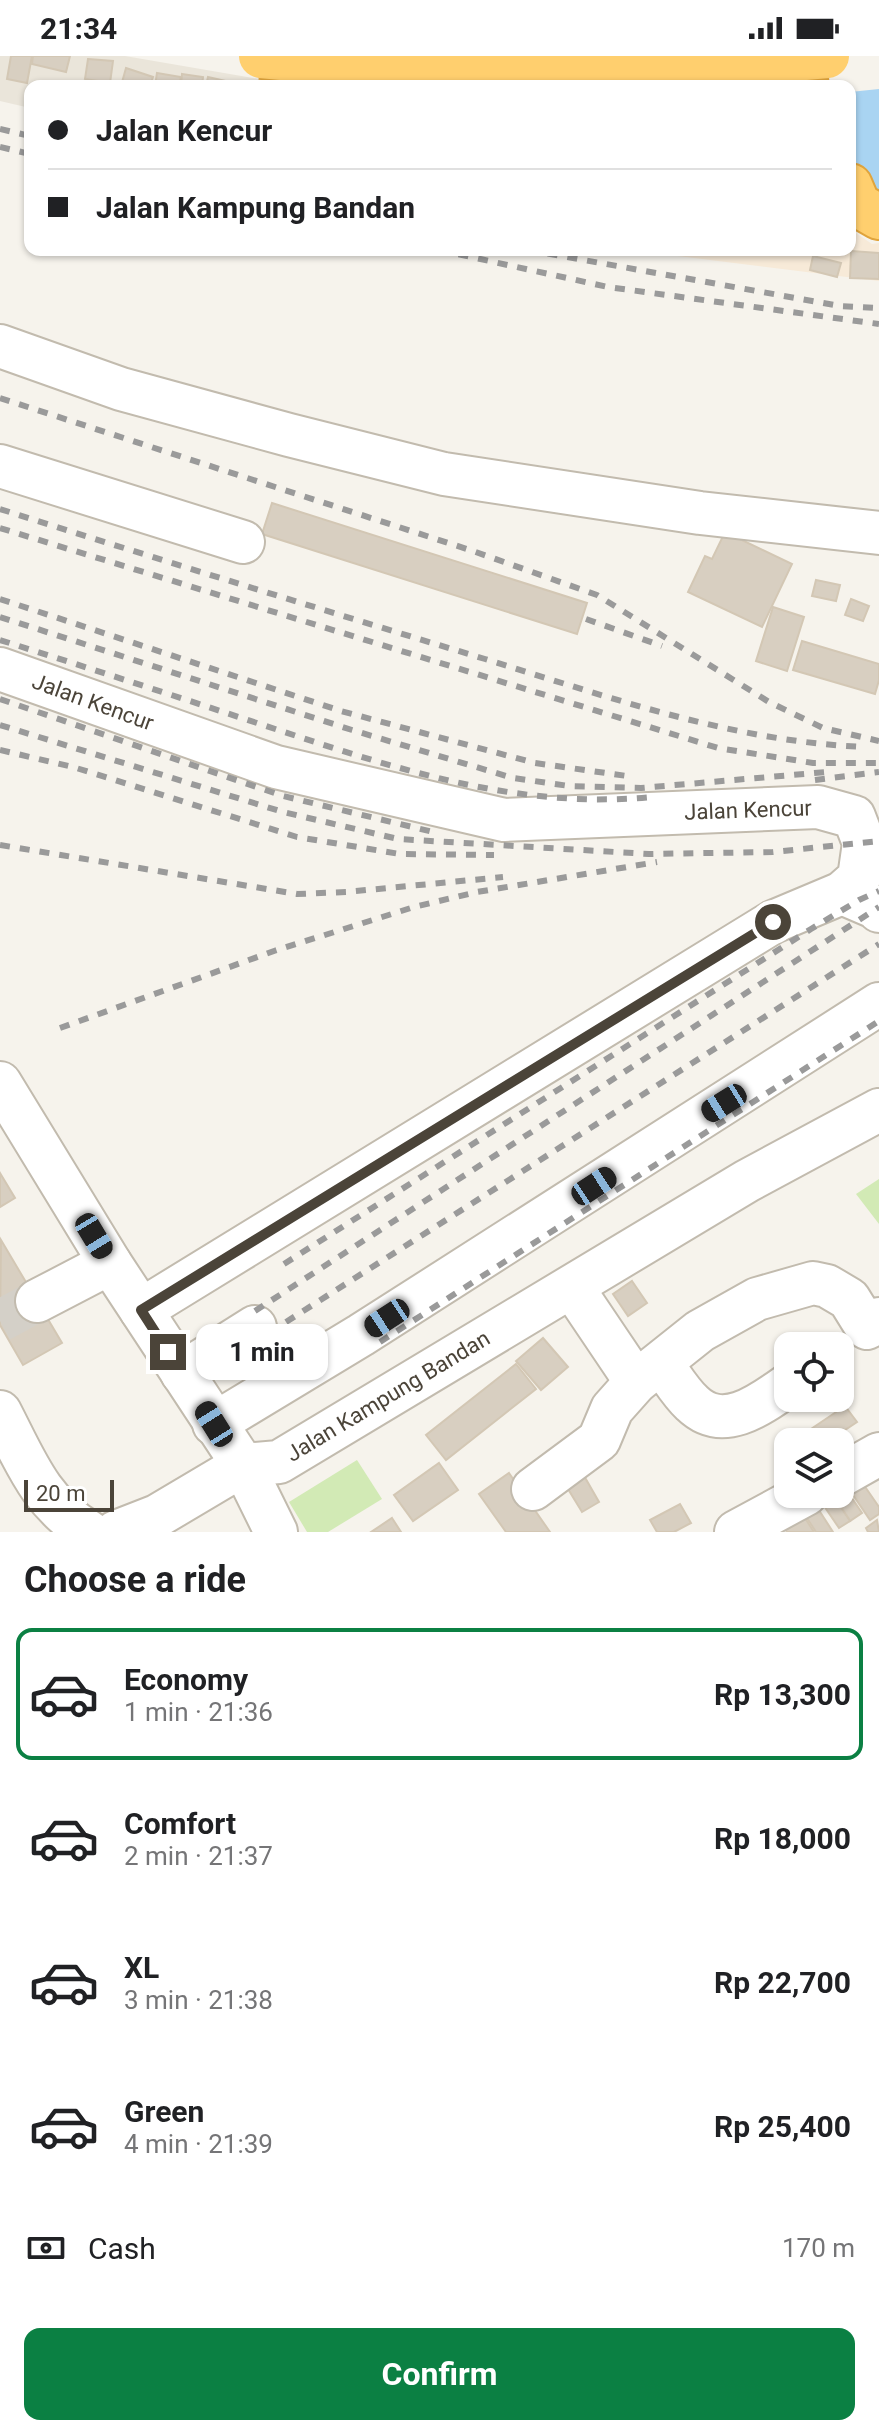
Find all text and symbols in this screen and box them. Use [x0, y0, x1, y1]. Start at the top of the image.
text: 21:34 [40, 11, 117, 46]
text: Jalan Kencur [96, 113, 272, 148]
text: Jalan Kampung Bandan [96, 190, 415, 225]
street label: Jalan Kencur [29, 668, 158, 736]
street label: Jalan Kencur [684, 795, 813, 825]
route start [755, 904, 791, 940]
car [697, 1080, 751, 1126]
car [567, 1163, 621, 1209]
car [71, 1209, 117, 1263]
car [360, 1295, 414, 1341]
callout: 1 min [196, 1324, 328, 1380]
street label: Jalan Kampung Bandan [282, 1325, 494, 1467]
map controls [774, 1332, 854, 1508]
button: locate [774, 1332, 854, 1412]
route end [150, 1334, 186, 1370]
text: 1 min [229, 1337, 295, 1367]
car [191, 1397, 237, 1451]
button: layers [774, 1428, 854, 1508]
scale bar [24, 1476, 114, 1512]
text: 20 m [36, 1481, 85, 1506]
text: Choose a ride [24, 1559, 246, 1601]
icon: car [28, 1658, 100, 1730]
text: Economy [124, 1662, 248, 1697]
text: Rp 13,300 [714, 1677, 851, 1712]
text: 1 min · 21:36 [124, 1697, 273, 1727]
icon: car [28, 1802, 100, 1874]
text: Comfort [124, 1806, 236, 1841]
text: Rp 18,000 [714, 1821, 851, 1856]
text: 2 min · 21:37 [124, 1841, 273, 1871]
icon: car [28, 1946, 100, 2018]
text: XL [124, 1950, 159, 1985]
text: Rp 22,700 [714, 1965, 851, 2000]
text: 3 min · 21:38 [124, 1985, 273, 2015]
icon: car [28, 2090, 100, 2162]
text: Green [124, 2094, 204, 2129]
text: Rp 25,400 [714, 2109, 851, 2144]
text: 4 min · 21:39 [124, 2129, 273, 2159]
icon: cash [24, 2226, 68, 2270]
text: Cash [88, 2231, 156, 2266]
text: 170 m [782, 2233, 855, 2263]
button: Confirm [24, 2328, 855, 2420]

